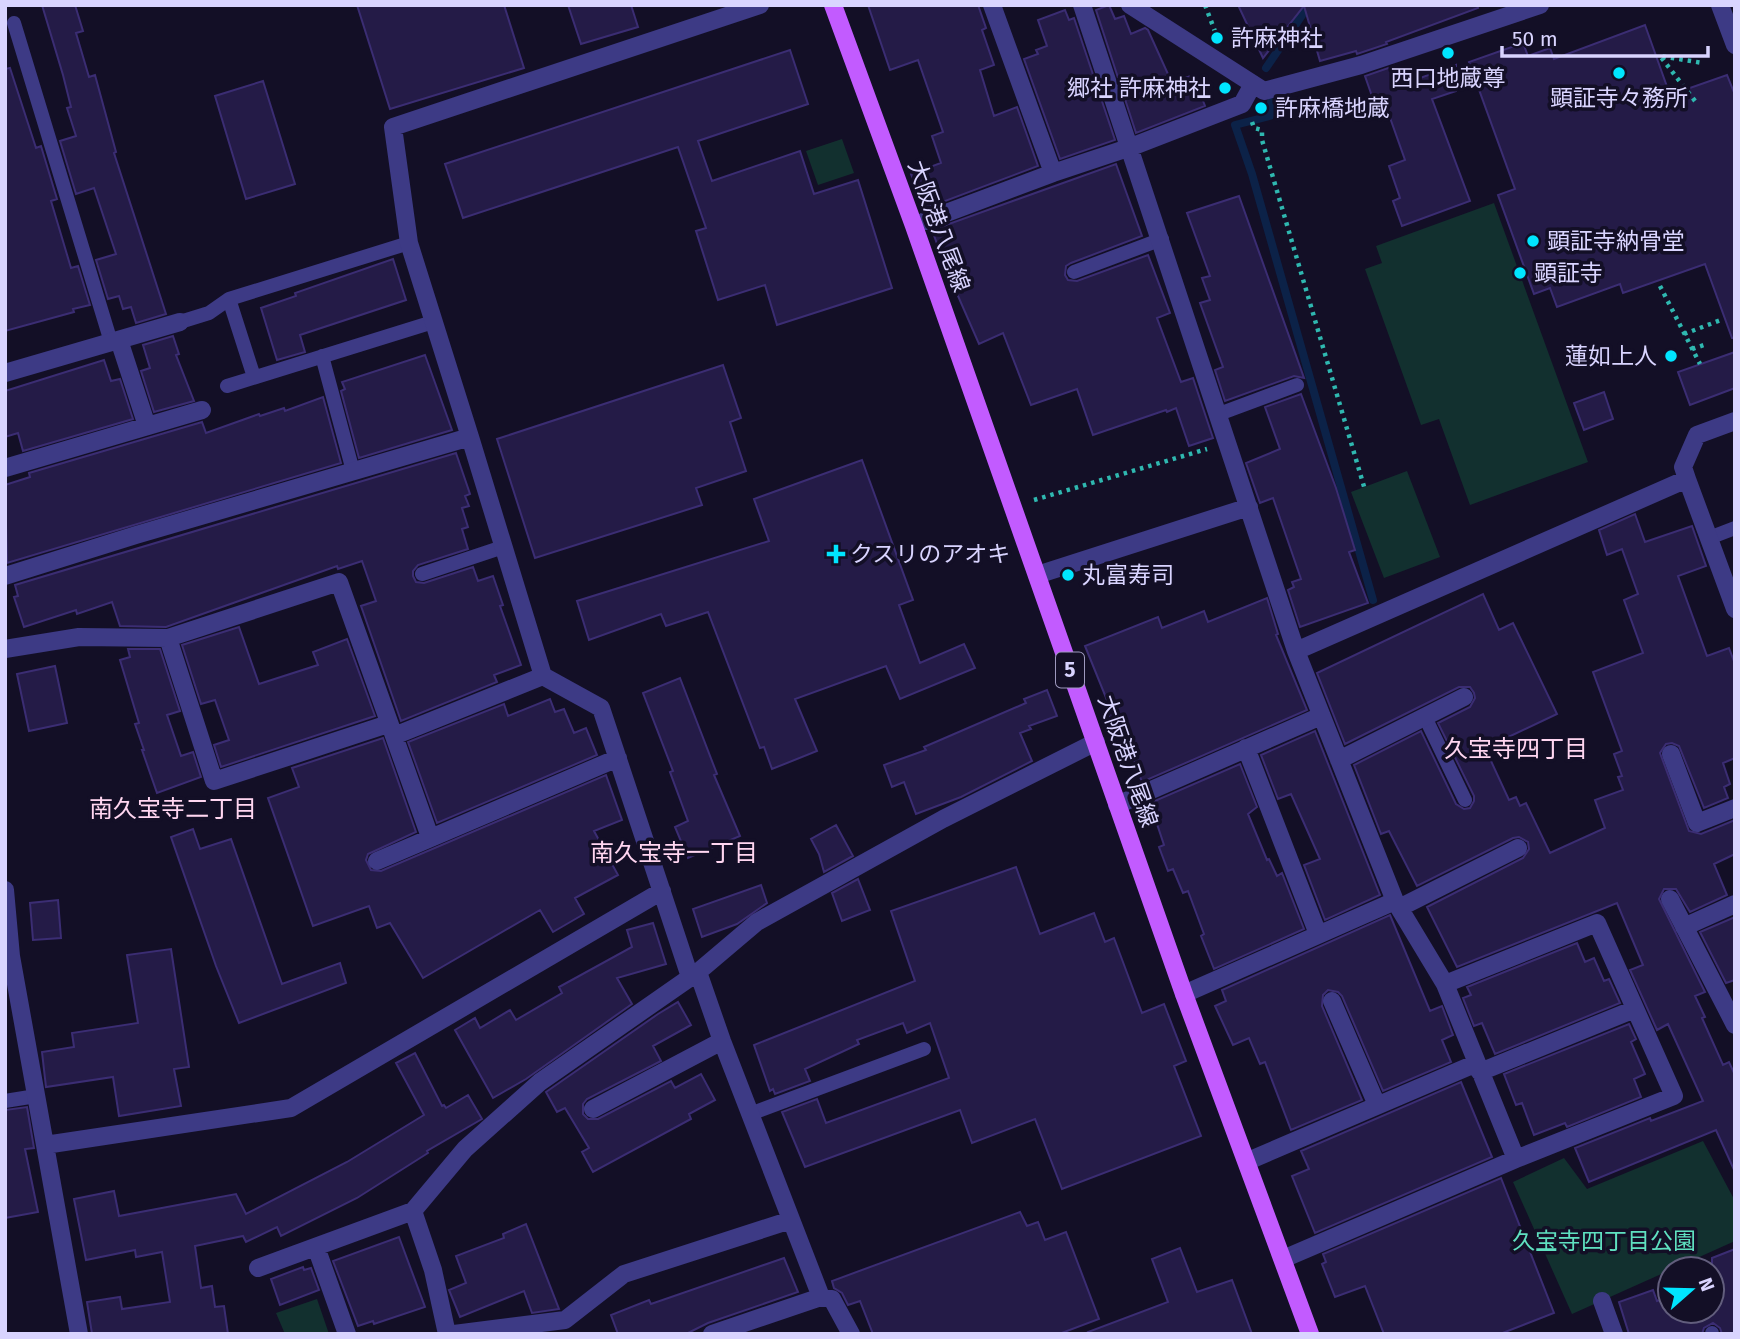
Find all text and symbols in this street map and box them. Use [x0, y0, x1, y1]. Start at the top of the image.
scale bar [1502, 14, 1708, 58]
place label: 許麻神社 [1231, 24, 1323, 52]
text: 50 m [1512, 26, 1558, 52]
marker: 許麻神社 [1209, 30, 1225, 46]
marker: 西口地蔵尊 [1440, 45, 1456, 61]
place label: 西口地蔵尊 [1391, 64, 1506, 92]
marker: 顕証寺々務所 [1611, 65, 1627, 81]
place label: 郷社 許麻神社 [1067, 74, 1211, 102]
marker: 郷社 許麻神社 [1217, 80, 1233, 96]
place label: 顕証寺々務所 [1550, 84, 1688, 112]
place label: 許麻橋地蔵 [1275, 94, 1390, 122]
marker: 許麻橋地蔵 [1253, 100, 1269, 116]
street label: 大阪港八尾線 [902, 156, 976, 296]
place label: 顕証寺納骨堂 [1547, 227, 1685, 255]
marker: 顕証寺納骨堂 [1525, 233, 1541, 249]
place label: 顕証寺 [1534, 259, 1603, 287]
marker: 顕証寺 [1512, 265, 1528, 281]
place label: 蓮如上人 [1565, 342, 1657, 370]
marker: 蓮如上人 [1663, 348, 1679, 364]
place label: クスリのアオキ [850, 540, 1010, 568]
marker: クスリのアオキ [828, 546, 844, 562]
place label: 丸富寿司 [1082, 561, 1174, 589]
marker: 丸富寿司 [1060, 567, 1076, 583]
road number: 5 [1056, 652, 1084, 688]
street label: 大阪港八尾線 [1092, 691, 1164, 831]
district label: 久宝寺四丁目 [1444, 735, 1588, 763]
district label: 南久宝寺二丁目 [89, 795, 257, 823]
district label: 南久宝寺一丁目 [590, 839, 758, 867]
park label: 久宝寺四丁目公園 [1512, 1227, 1696, 1255]
north arrow [1656, 1255, 1726, 1325]
text: N [1694, 1274, 1719, 1294]

